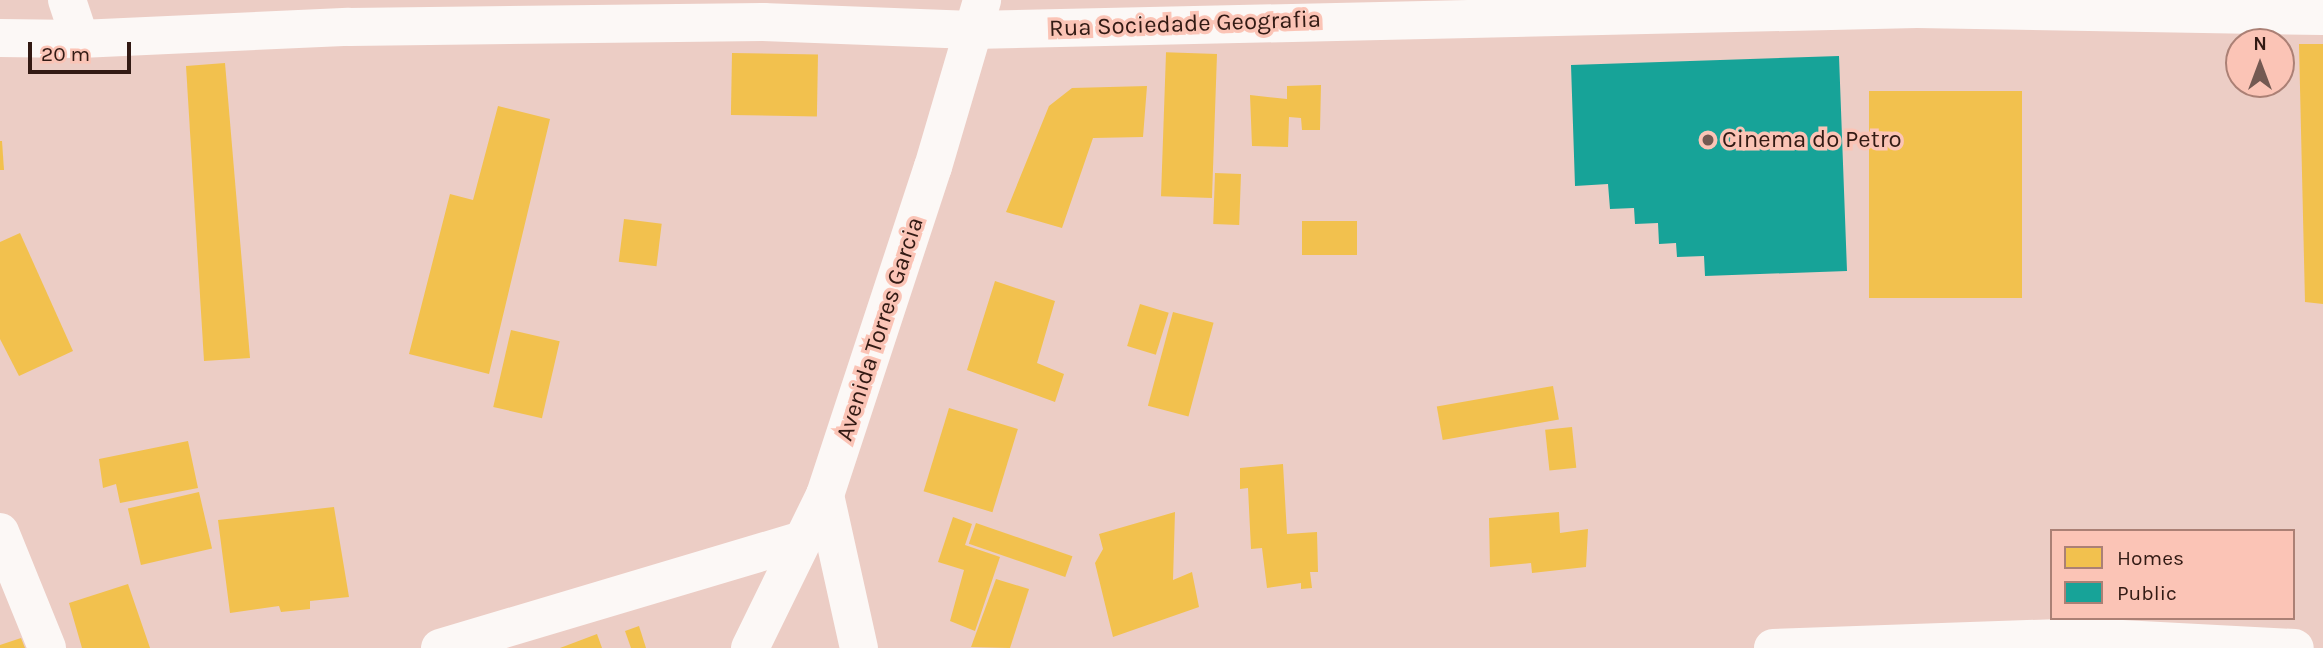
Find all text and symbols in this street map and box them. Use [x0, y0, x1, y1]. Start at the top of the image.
street label: Rua Sociedade Geografia [1048, 5, 1322, 43]
scale bar [32, 28, 135, 72]
north arrow [2225, 28, 2295, 98]
text: N [2253, 33, 2267, 55]
text: 20 m [41, 42, 90, 66]
place label: Cinema do Petro [1722, 126, 1901, 154]
marker: Cinema do Petro [1700, 132, 1716, 148]
street label: Avenida Torres Garcia [830, 213, 930, 445]
legend [2050, 529, 2295, 620]
text: Homes [2117, 546, 2184, 570]
text: Public [2117, 581, 2177, 605]

